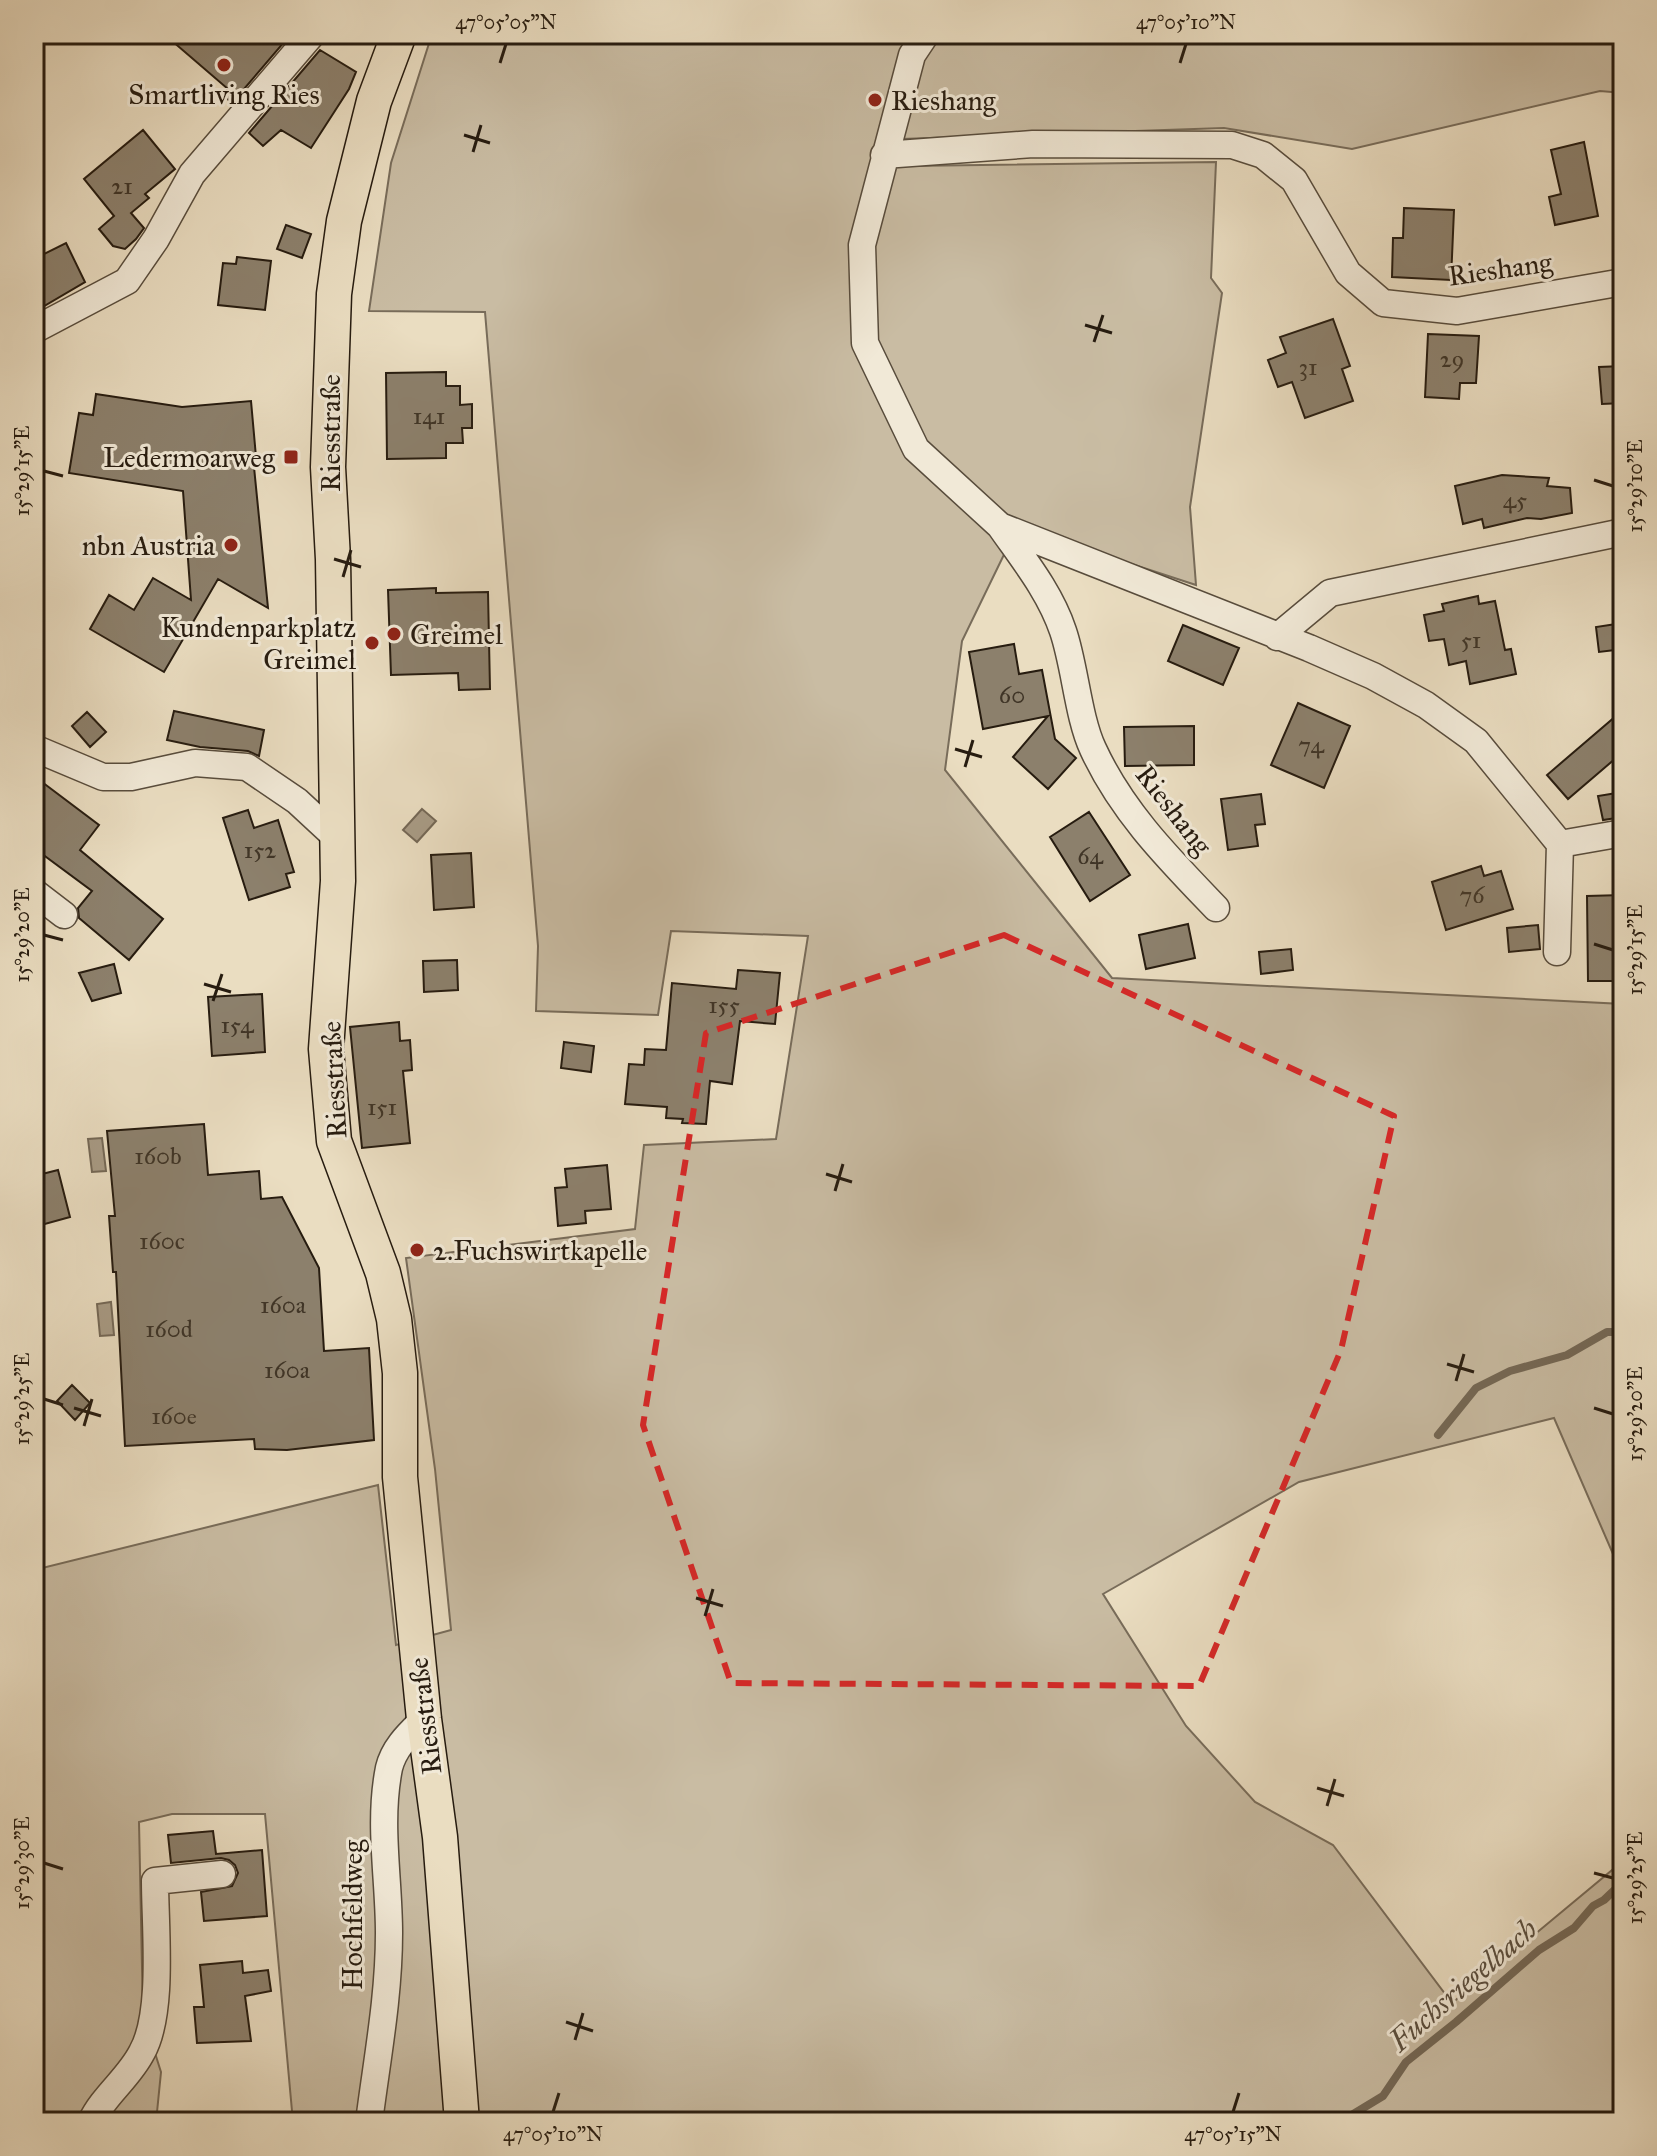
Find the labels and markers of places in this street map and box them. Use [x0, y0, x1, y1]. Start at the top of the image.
marker: Smartliving Ries [215, 56, 233, 74]
place label: Smartliving Ries [128, 77, 320, 112]
place label: Rieshang [891, 83, 997, 118]
marker: Rieshang [866, 91, 884, 109]
place label: Ledermoarweg [103, 440, 276, 475]
marker: Ledermoarweg [282, 448, 300, 466]
place label: nbn Austria [82, 528, 215, 563]
marker: nbn Austria [222, 536, 240, 554]
place label: Kundenparkplatz Greimel [160, 610, 356, 677]
place label: Greimel [410, 617, 503, 652]
marker: Greimel [385, 625, 403, 643]
marker: Kundenparkplatz Greimel [363, 634, 381, 652]
place label: 2.Fuchswirtkapelle [433, 1233, 647, 1268]
marker: 2.Fuchswirtkapelle [408, 1241, 426, 1259]

